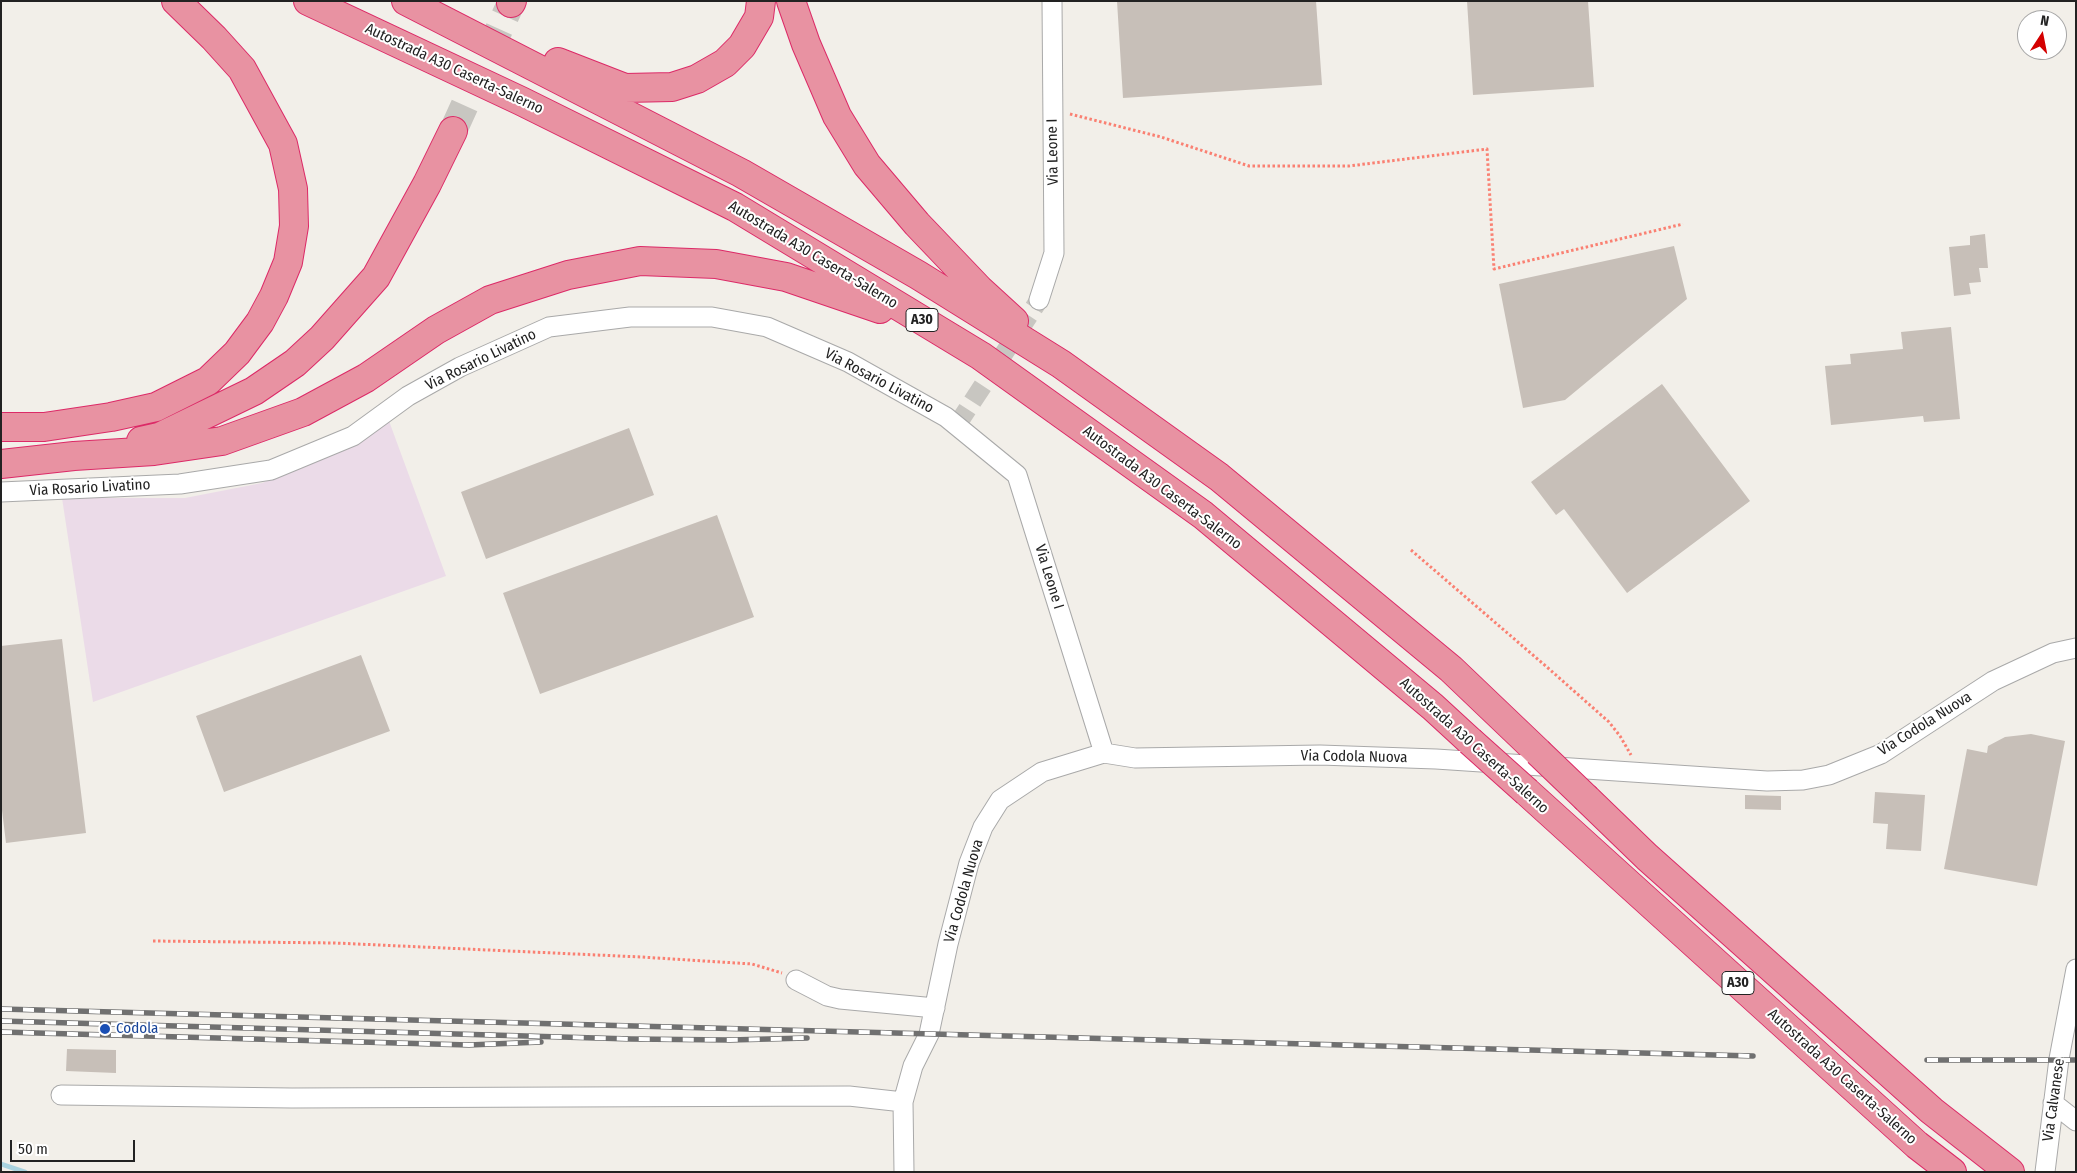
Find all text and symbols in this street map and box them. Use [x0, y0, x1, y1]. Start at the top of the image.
north arrow [2017, 10, 2067, 60]
text: N [2039, 12, 2050, 30]
street label: Autostrada A30 Caserta-Salerno [362, 20, 546, 118]
street label: Via Leone I [1043, 119, 1063, 185]
street label: Autostrada A30 Caserta-Salerno [725, 197, 901, 313]
road number: A30 [906, 308, 938, 332]
street label: Via Rosario Livatino [423, 325, 539, 395]
street label: Via Rosario Livatino [821, 345, 937, 417]
street label: Autostrada A30 Caserta-Salerno [1079, 422, 1245, 554]
street label: Via Rosario Livatino [29, 476, 151, 500]
street label: Via Leone I [1031, 542, 1067, 612]
street label: Autostrada A30 Caserta-Salerno [1396, 674, 1552, 818]
street label: Via Codola Nuova [1875, 688, 1975, 760]
street label: Via Codola Nuova [1300, 747, 1408, 767]
street label: Via Codola Nuova [941, 837, 987, 945]
road number: A30 [1722, 971, 1754, 994]
street label: Autostrada A30 Caserta-Salerno [1764, 1005, 1920, 1149]
place label: Codola [116, 1020, 158, 1038]
marker: Codola [98, 1022, 112, 1036]
street label: Via Calvanese [2039, 1057, 2069, 1143]
scale bar [12, 1130, 138, 1162]
text: 50 m [18, 1140, 48, 1158]

